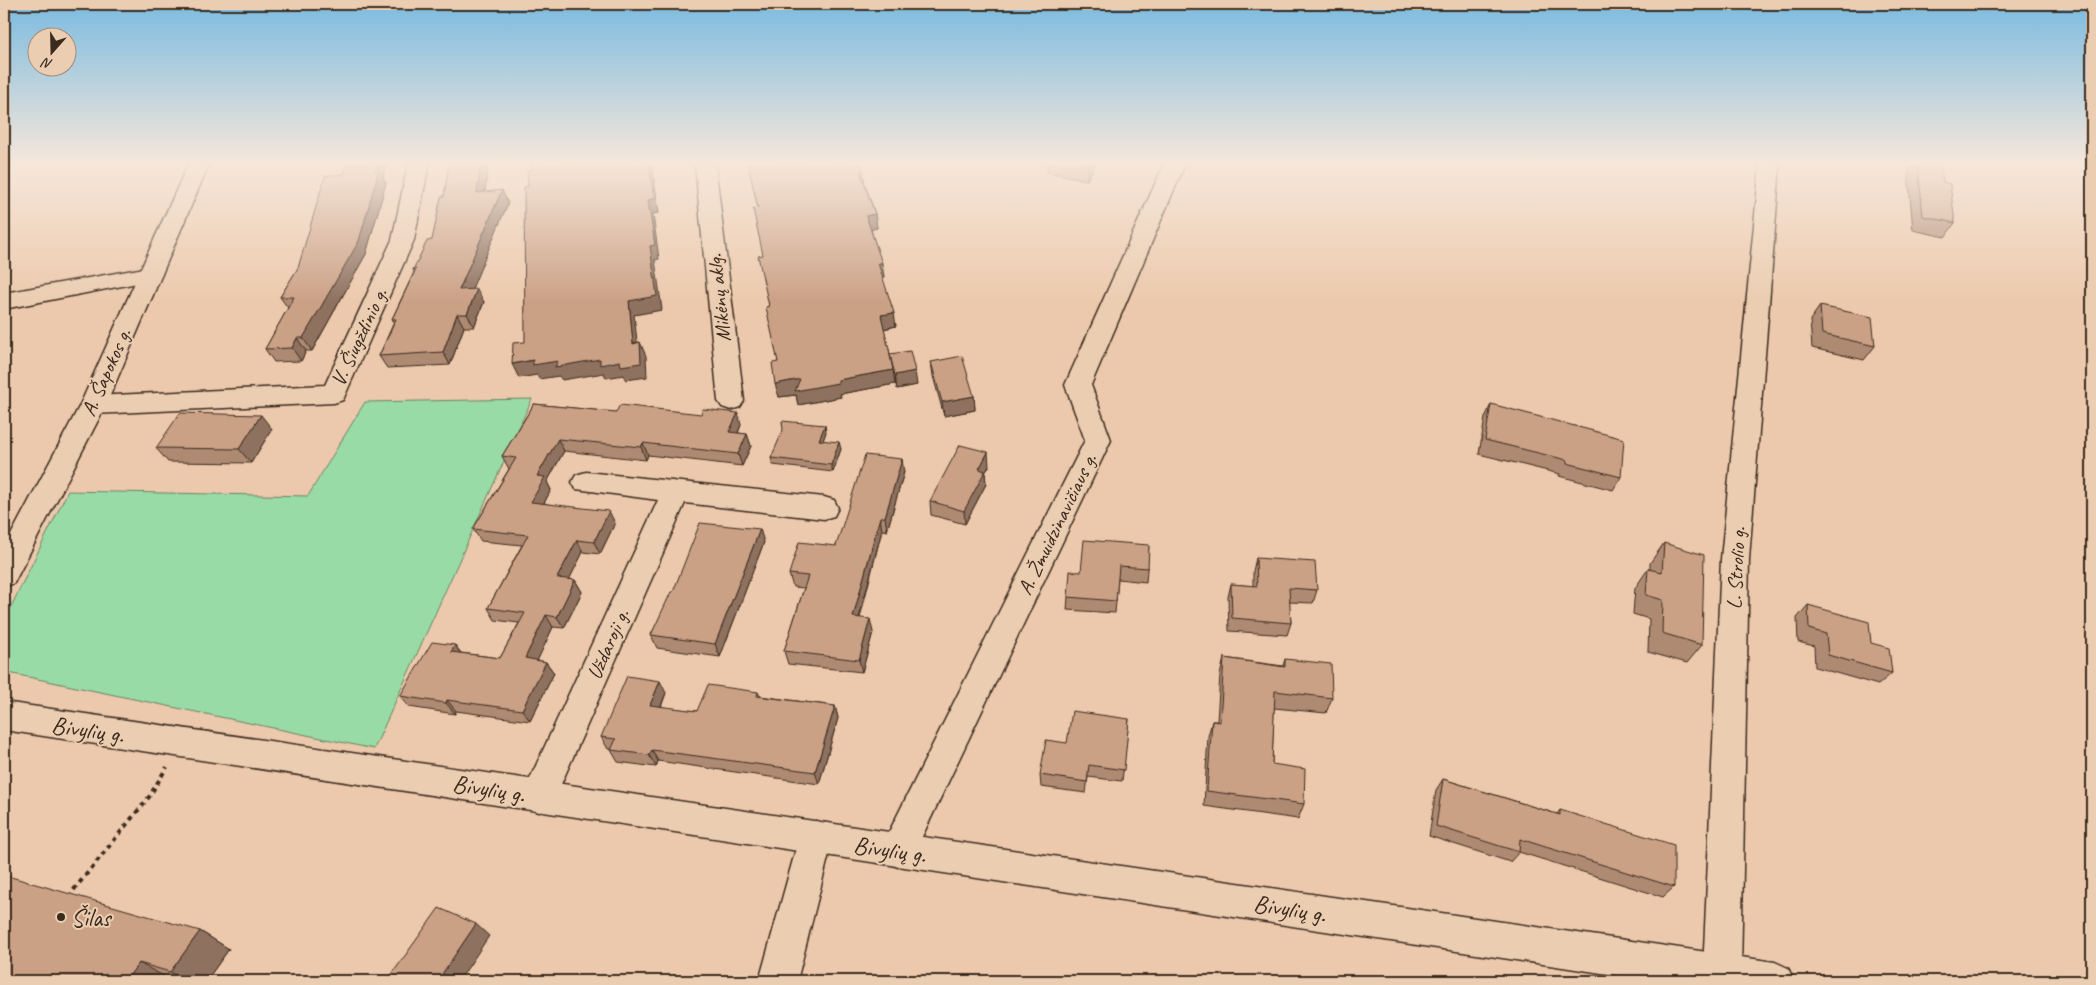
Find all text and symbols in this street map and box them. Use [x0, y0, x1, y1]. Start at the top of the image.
north arrow [28, 28, 78, 78]
text: N [39, 53, 55, 73]
street label: Mikėnų aklg. [701, 252, 737, 343]
street label: V. Šiugždinio g. [325, 283, 393, 390]
street label: A. Šapokos g. [75, 323, 137, 420]
street label: A. Žmuidzinavičiaus g. [1012, 448, 1103, 599]
street label: L. Strolio g. [1721, 525, 1751, 610]
street label: Uždaroji g. [581, 604, 635, 683]
street label: Bivylių g. [49, 709, 126, 751]
street label: Bivylių g. [450, 767, 527, 811]
street label: Bivylių g. [851, 829, 928, 871]
street label: Bivylių g. [1251, 887, 1328, 931]
place label: Šilas [71, 902, 113, 934]
marker: Šilas [55, 911, 67, 923]

